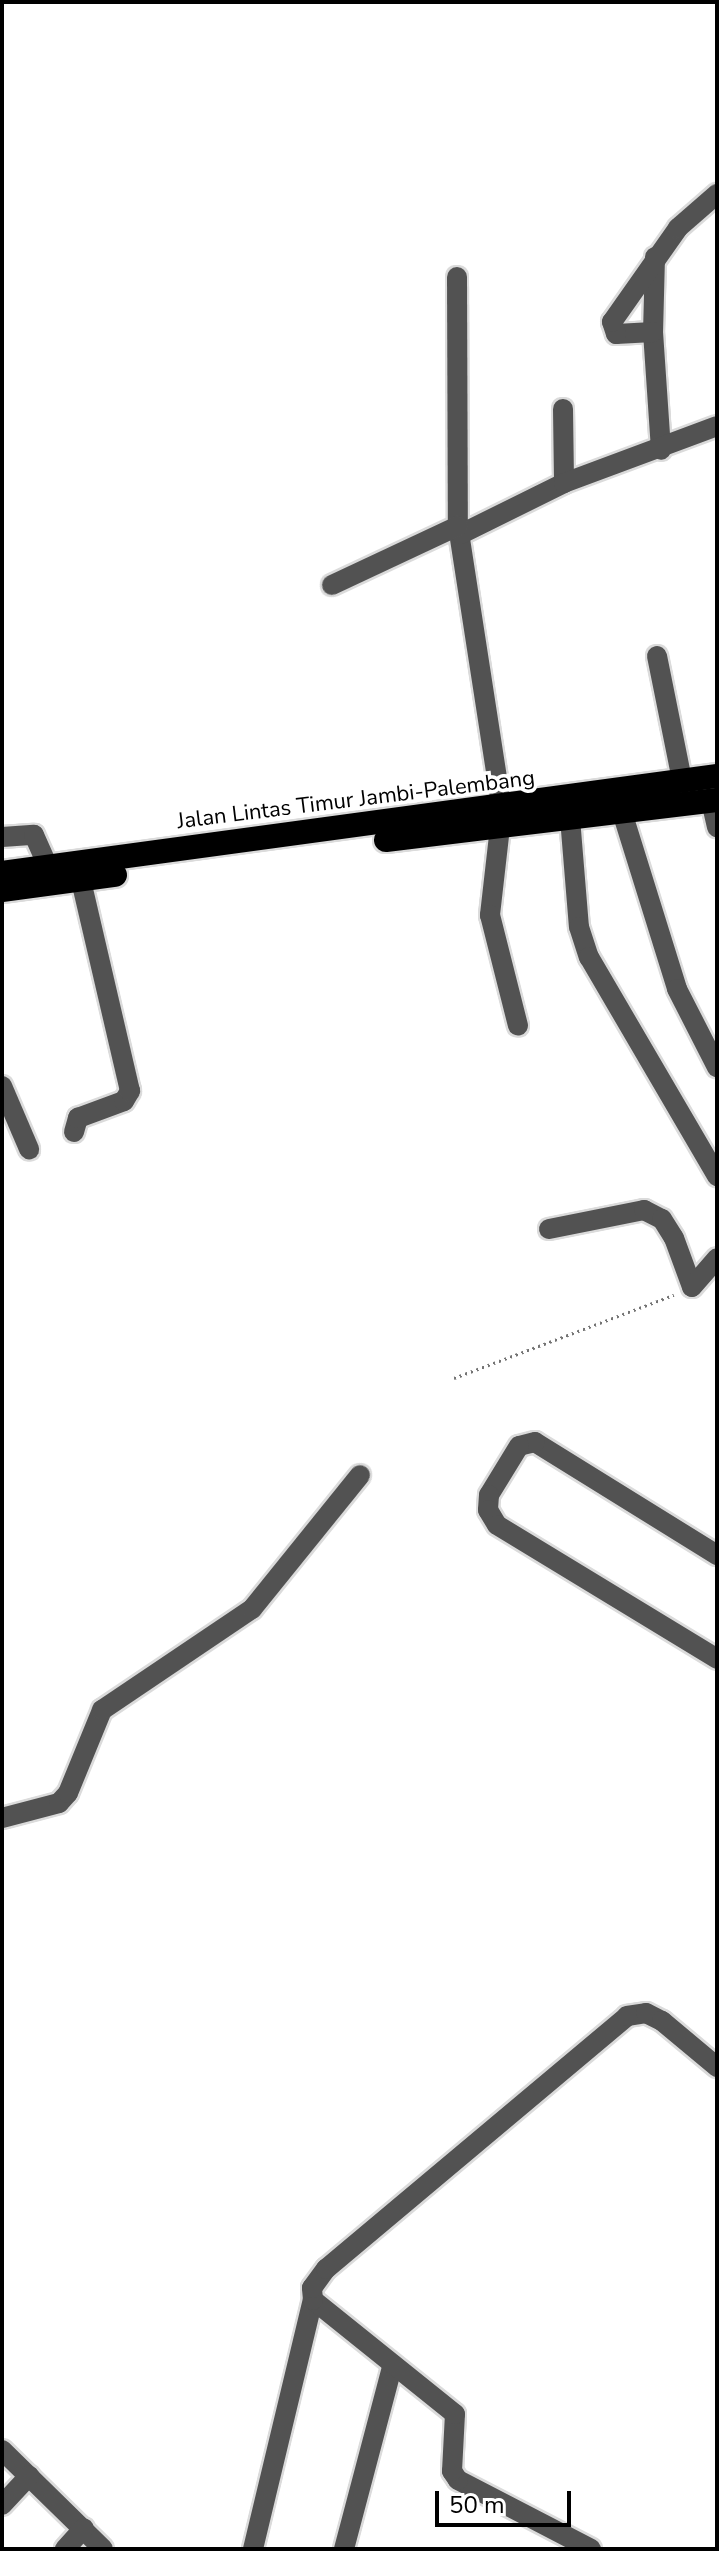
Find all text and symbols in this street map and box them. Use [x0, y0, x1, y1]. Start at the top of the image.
street label: Jalan Lintas Timur Jambi-Palembang [176, 765, 536, 835]
scale bar [439, 2475, 575, 2525]
text: 50 m [449, 2489, 505, 2521]

